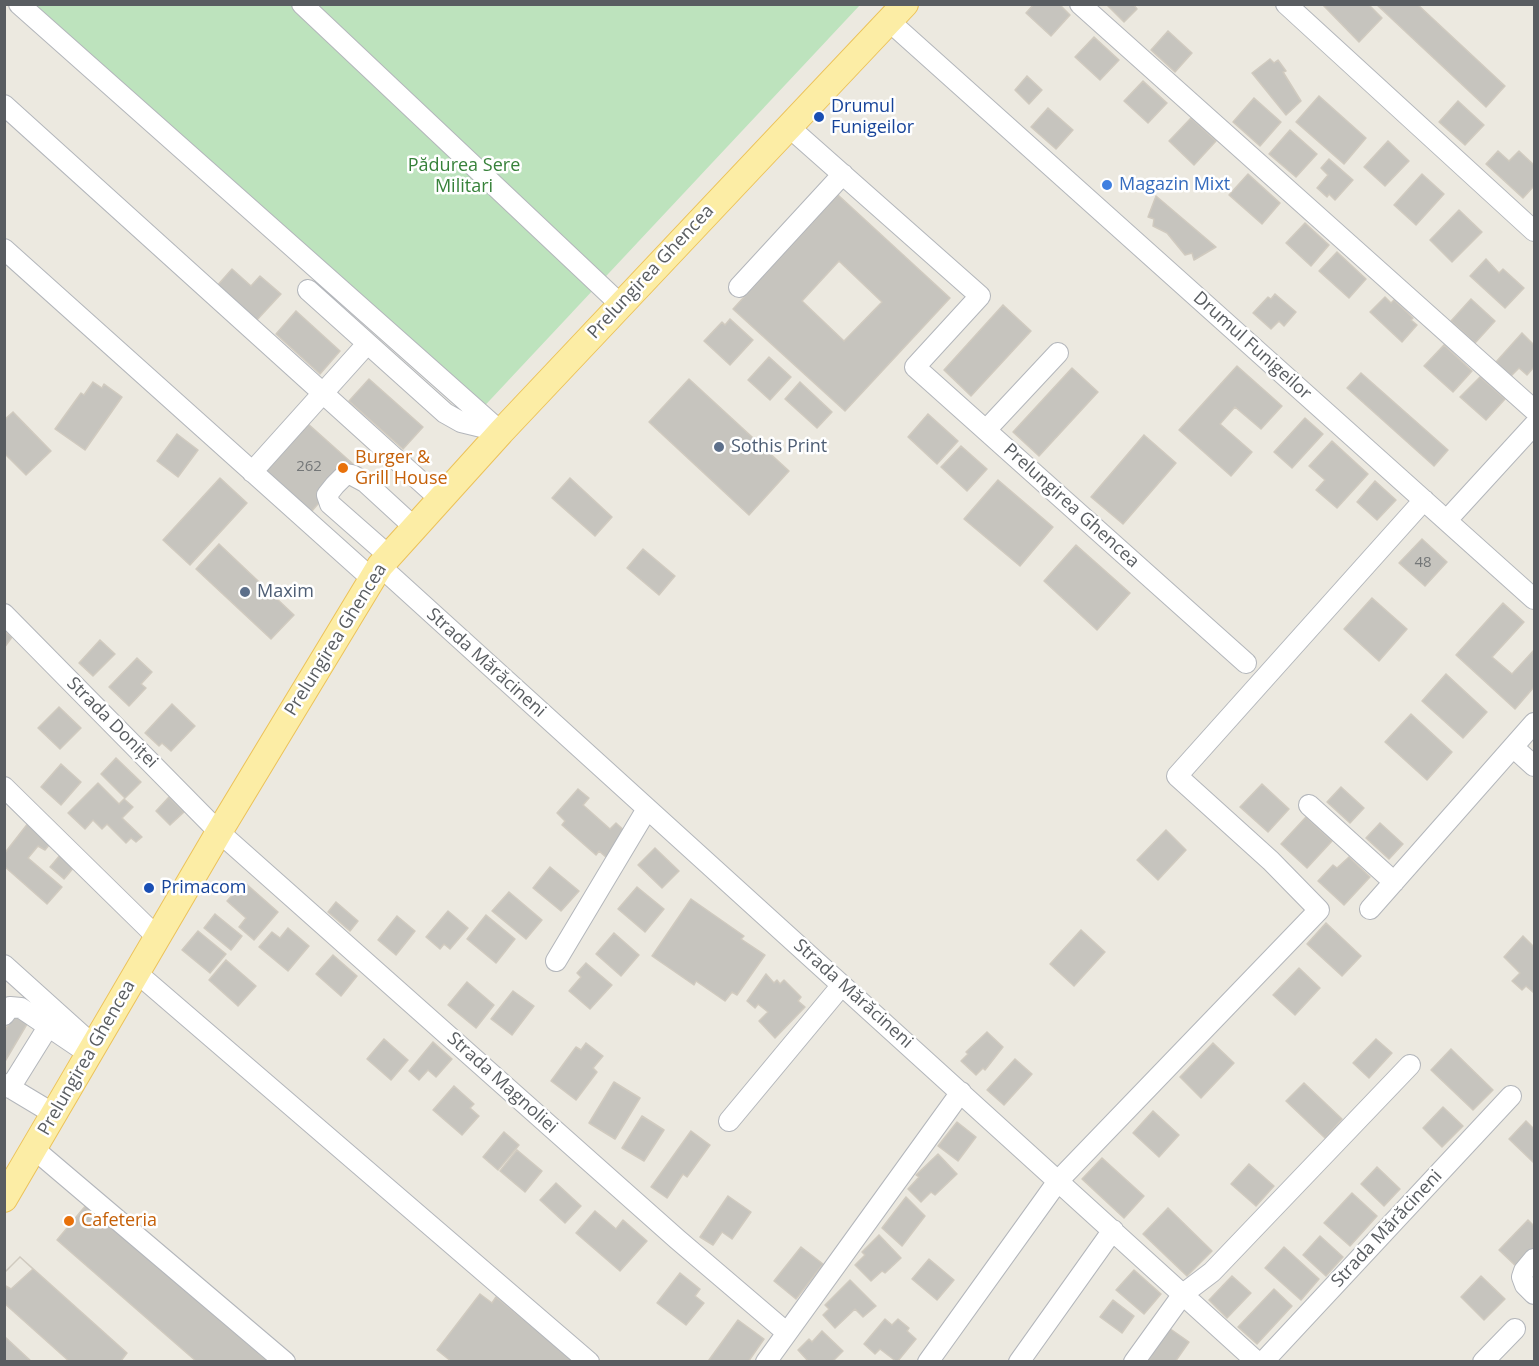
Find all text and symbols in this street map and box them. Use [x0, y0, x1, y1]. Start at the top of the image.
place label: Drumul Funigeilor [831, 96, 914, 138]
marker: Drumul Funigeilor [812, 110, 826, 124]
park label: Pădurea Sere Militari [408, 155, 520, 198]
place label: Magazin Mixt [1119, 174, 1230, 196]
marker: Magazin Mixt [1100, 178, 1114, 192]
street label: Prelungirea Ghencea [583, 201, 719, 343]
street label: Drumul Funigeilor [1189, 287, 1315, 405]
place label: Sothis Print [731, 436, 827, 458]
street label: Prelungirea Ghencea [999, 439, 1143, 573]
marker: Sothis Print [712, 440, 726, 454]
place label: Burger & Grill House [355, 447, 448, 490]
house number: 262 [296, 458, 322, 476]
marker: Burger & Grill House [336, 461, 350, 475]
house number: 48 [1414, 554, 1432, 572]
street label: Prelungirea Ghencea [280, 560, 392, 720]
place label: Maxim [257, 581, 314, 603]
marker: Maxim [238, 585, 252, 599]
street label: Strada Mărăcineni [422, 604, 550, 722]
street label: Strada Doniței [62, 673, 162, 773]
place label: Primacom [161, 877, 247, 899]
marker: Primacom [142, 881, 156, 895]
street label: Strada Mărăcineni [789, 935, 917, 1053]
street label: Prelungirea Ghencea [34, 977, 140, 1139]
street label: Strada Magnoliei [442, 1028, 562, 1138]
street label: Strada Mărăcineni [1327, 1166, 1447, 1292]
place label: Cafeteria [81, 1210, 157, 1232]
marker: Cafeteria [62, 1214, 76, 1228]

